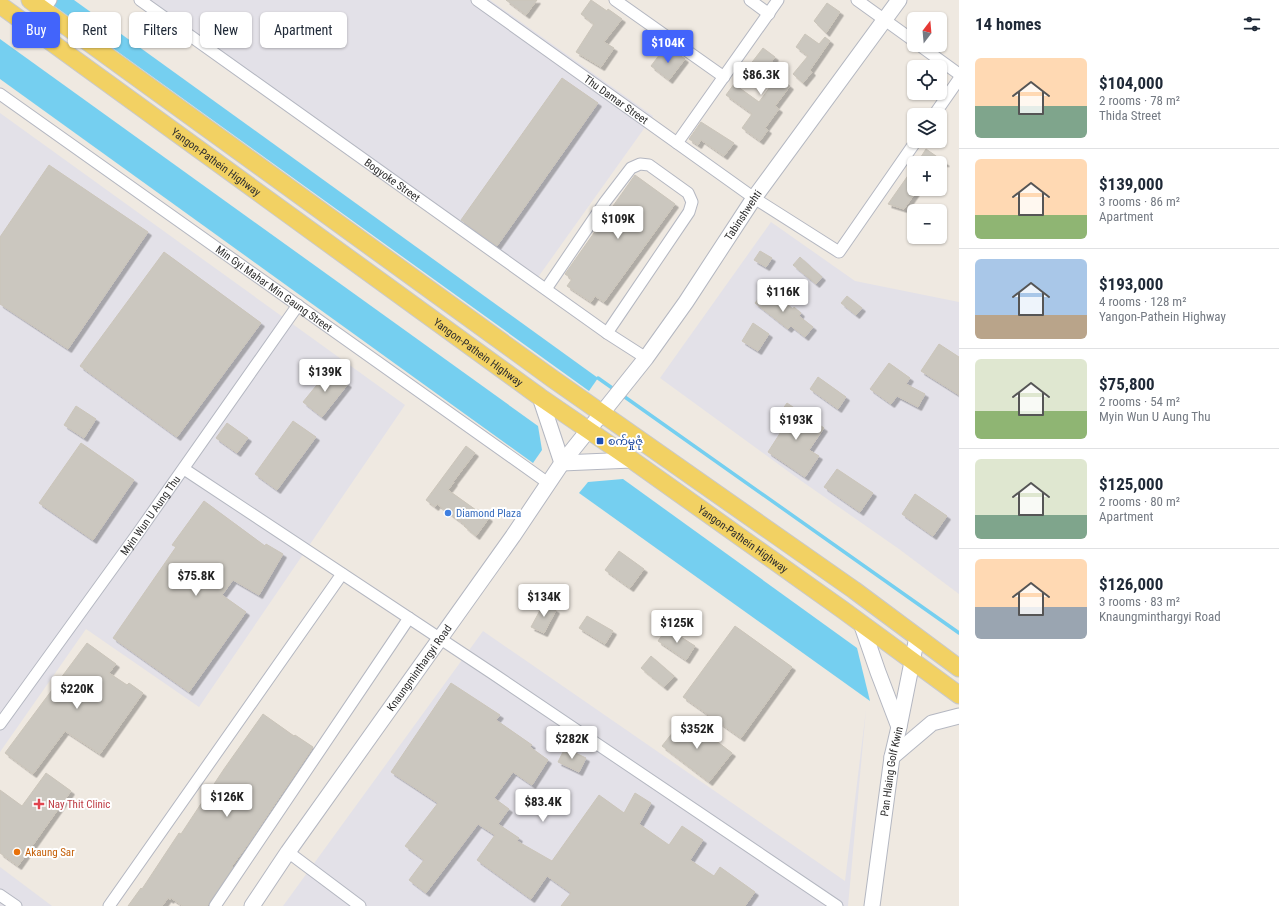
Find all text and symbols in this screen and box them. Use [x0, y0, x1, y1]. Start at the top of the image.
chip: Buy [12, 12, 60, 48]
chip: Rent [68, 12, 121, 48]
chip: Filters [129, 12, 192, 48]
chip: New [200, 12, 252, 48]
chip: Apartment [260, 12, 347, 48]
north arrow [907, 12, 947, 52]
map controls [907, 12, 947, 244]
icon: filters [1241, 13, 1263, 35]
text: 14 homes [975, 14, 1041, 34]
pin: $104K [640, 30, 696, 64]
text: $104K [651, 35, 685, 50]
button: locate [907, 60, 947, 100]
pin: $86.3K [728, 62, 794, 96]
text: $86.3K [742, 67, 780, 82]
street label: Thu Damar Street [582, 72, 651, 127]
text: $104,000 [1099, 73, 1163, 93]
icon: home [1007, 74, 1055, 122]
text: 2 rooms · 78 m² [1099, 93, 1180, 108]
button: layers [907, 108, 947, 148]
text: Thida Street [1099, 108, 1161, 123]
street label: Yangon-Pathein Highway [169, 125, 264, 199]
street label: Bogyoke Street [362, 156, 423, 204]
button: + [907, 156, 947, 196]
text: $139,000 [1099, 174, 1163, 194]
icon: home [1007, 175, 1055, 223]
street label: Tabinshwehti [722, 187, 764, 243]
text: 3 rooms · 86 m² [1099, 194, 1180, 209]
button: − [907, 204, 947, 244]
pin: $109K [590, 206, 646, 240]
text: Apartment [1099, 209, 1153, 224]
text: $109K [601, 211, 635, 226]
street label: Min Gyi Mahar Min Gaung Street [213, 243, 335, 334]
text: $193,000 [1099, 274, 1163, 294]
icon: home [1007, 275, 1055, 323]
pin: $116K [755, 279, 811, 313]
text: $116K [766, 284, 800, 299]
text: 4 rooms · 128 m² [1099, 294, 1186, 309]
text: Yangon-Pathein Highway [1099, 309, 1226, 324]
street label: Yangon-Pathein Highway [431, 315, 526, 389]
pin: $139K [297, 359, 353, 393]
text: $139K [308, 364, 342, 379]
text: $75,800 [1099, 374, 1155, 394]
icon: home [1007, 375, 1055, 423]
text: 2 rooms · 54 m² [1099, 394, 1180, 409]
pin: $193K [768, 407, 824, 441]
text: Myin Wun U Aung Thu [1099, 409, 1211, 424]
text: $193K [779, 412, 813, 427]
place label: စက်မှုဇုံ [608, 434, 643, 450]
marker: စက်မှုဇုံ [595, 436, 605, 446]
street label: Myin Wun U Aung Thu [118, 473, 183, 558]
text: $125,000 [1099, 474, 1163, 494]
icon: home [1007, 475, 1055, 523]
text: 2 rooms · 80 m² [1099, 494, 1180, 509]
street label: Yangon-Pathein Highway [695, 502, 791, 576]
place label: Diamond Plaza [456, 507, 521, 520]
marker: Diamond Plaza [443, 508, 453, 518]
text: Apartment [1099, 509, 1153, 524]
pin: $75.8K [163, 563, 229, 597]
text: $75.8K [177, 568, 215, 583]
text: $126,000 [1099, 574, 1163, 594]
icon: home [1007, 575, 1055, 623]
pin: $134K [516, 584, 572, 618]
text: $134K [527, 589, 561, 604]
text: 3 rooms · 83 m² [1099, 594, 1180, 609]
text: Knaungminthargyi Road [1099, 609, 1221, 624]
pin: $125K [649, 610, 705, 644]
text: $125K [660, 615, 694, 630]
street label: Knaungminthargyi Road [384, 622, 454, 714]
pin: $220K [49, 676, 105, 710]
text: $220K [60, 681, 94, 696]
pin: $352K [669, 716, 725, 750]
text: $352K [680, 721, 714, 736]
street label: Pan Hlaing Golf Kwin [878, 725, 905, 817]
pin: $282K [544, 726, 600, 760]
text: $282K [555, 731, 589, 746]
pin: $126K [199, 784, 255, 818]
text: $126K [210, 789, 244, 804]
pin: $83.4K [510, 789, 576, 823]
text: $83.4K [524, 794, 562, 809]
marker: Nay Thit Clinic [33, 798, 45, 810]
place label: Nay Thit Clinic [48, 798, 110, 811]
place label: Akaung Sar [25, 846, 75, 859]
marker: Akaung Sar [12, 847, 22, 857]

